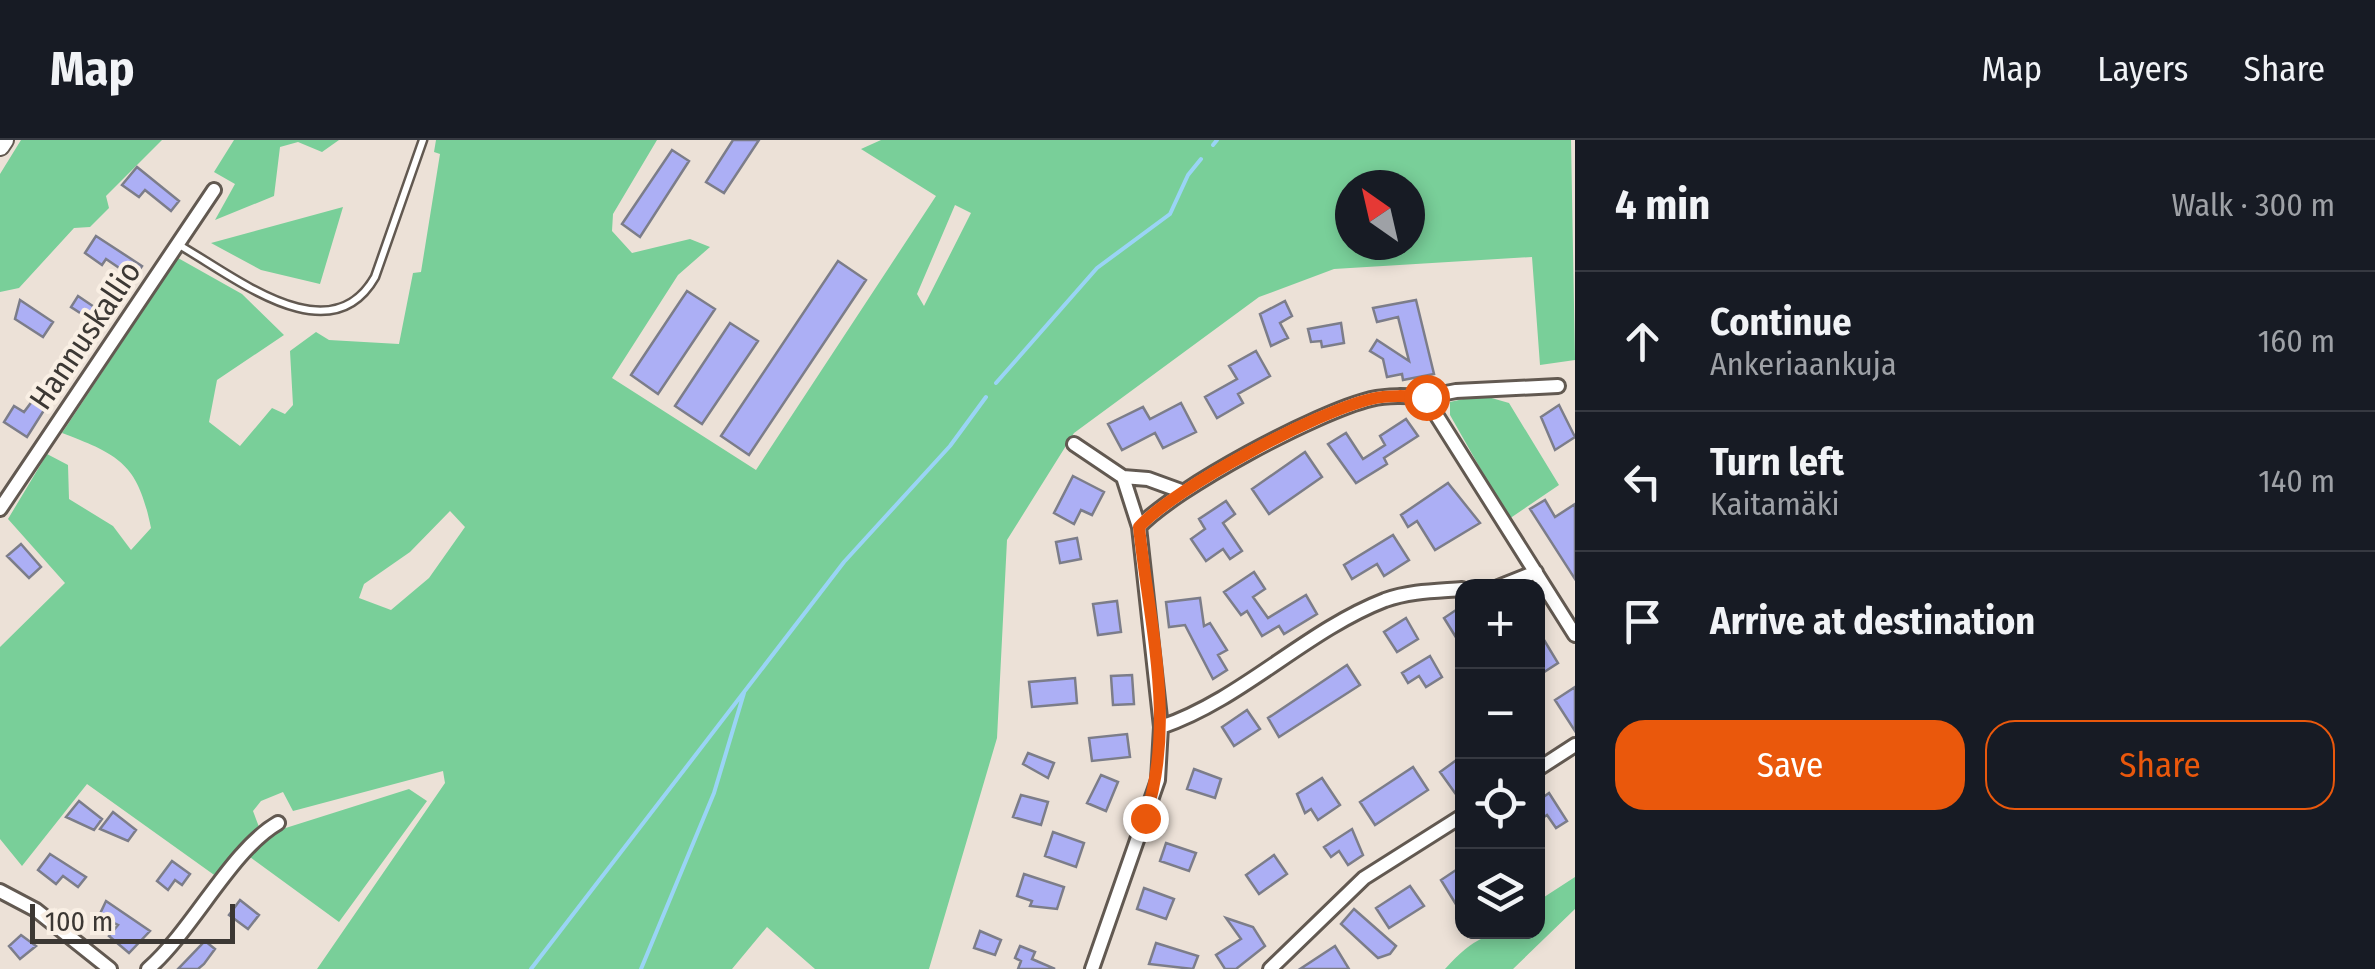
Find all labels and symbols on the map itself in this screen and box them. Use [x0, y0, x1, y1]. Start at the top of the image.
north arrow [1335, 170, 1425, 260]
street label: Hannuskallio [21, 254, 149, 416]
route start [1404, 375, 1450, 421]
route end [1123, 796, 1169, 842]
scale bar [30, 899, 235, 944]

